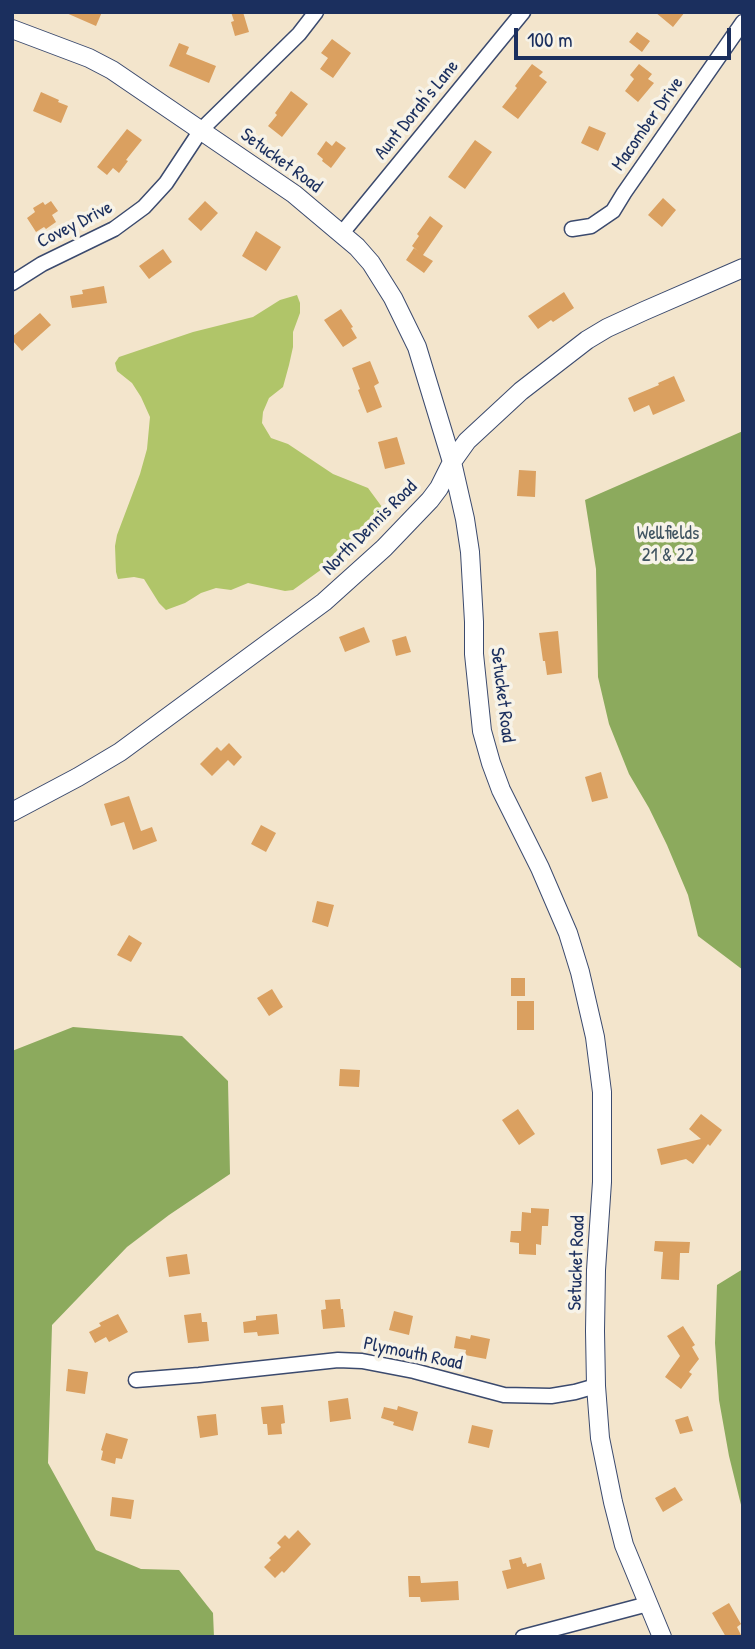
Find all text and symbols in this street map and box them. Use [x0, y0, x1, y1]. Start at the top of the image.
scale bar [517, 14, 734, 58]
text: 100 m [527, 25, 573, 54]
street label: Aunt Dorah's Lane [370, 56, 464, 164]
street label: Macomber Drive [607, 73, 689, 175]
street label: Setucket Road [236, 124, 326, 198]
street label: Covey Drive [34, 196, 116, 254]
street label: North Dennis Road [318, 476, 422, 580]
park label: Wellfields 21 & 22 [637, 523, 699, 567]
street label: Setucket Road [485, 646, 519, 744]
street label: Setucket Road [564, 1215, 590, 1311]
street label: Plymouth Road [362, 1332, 464, 1376]

